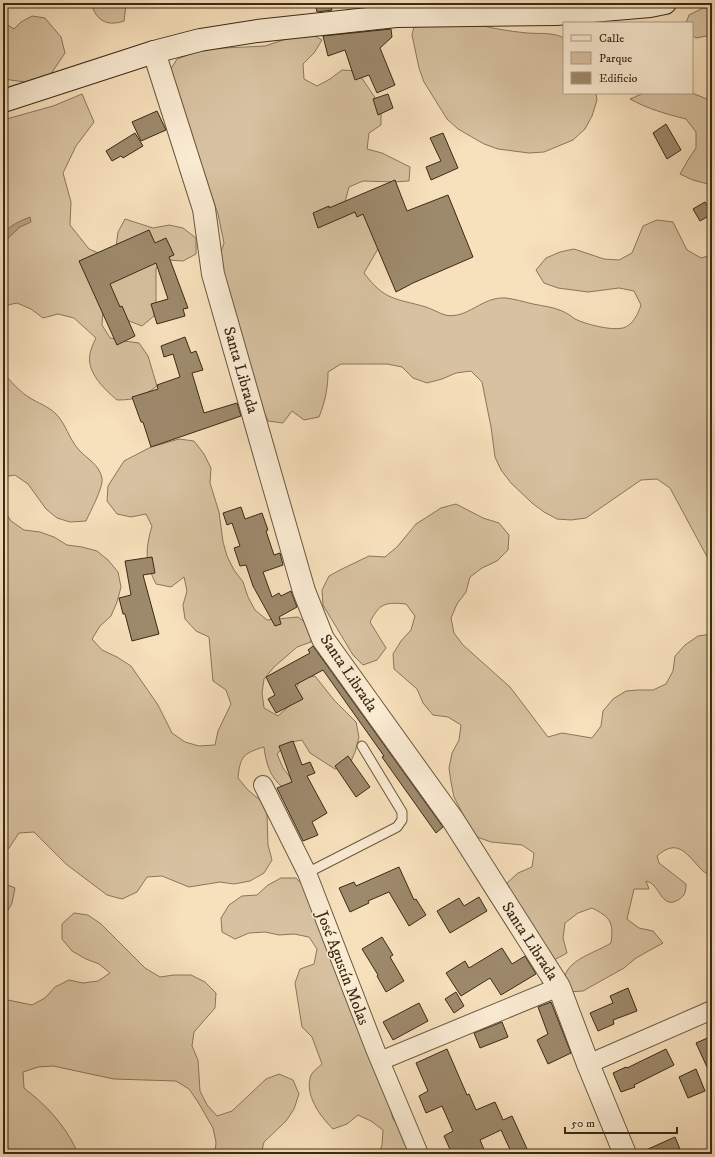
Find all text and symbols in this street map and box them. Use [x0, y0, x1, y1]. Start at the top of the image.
legend [563, 22, 693, 94]
text: Calle [599, 31, 624, 46]
text: Parque [599, 51, 632, 66]
text: Edificio [599, 71, 638, 86]
street label: Santa Librada [219, 324, 263, 416]
street label: Santa Librada [316, 630, 382, 716]
street label: Santa Librada [497, 898, 563, 984]
street label: José Agustín Molas [311, 906, 374, 1028]
scale bar [565, 1109, 677, 1135]
text: 50 m [571, 1116, 595, 1131]

